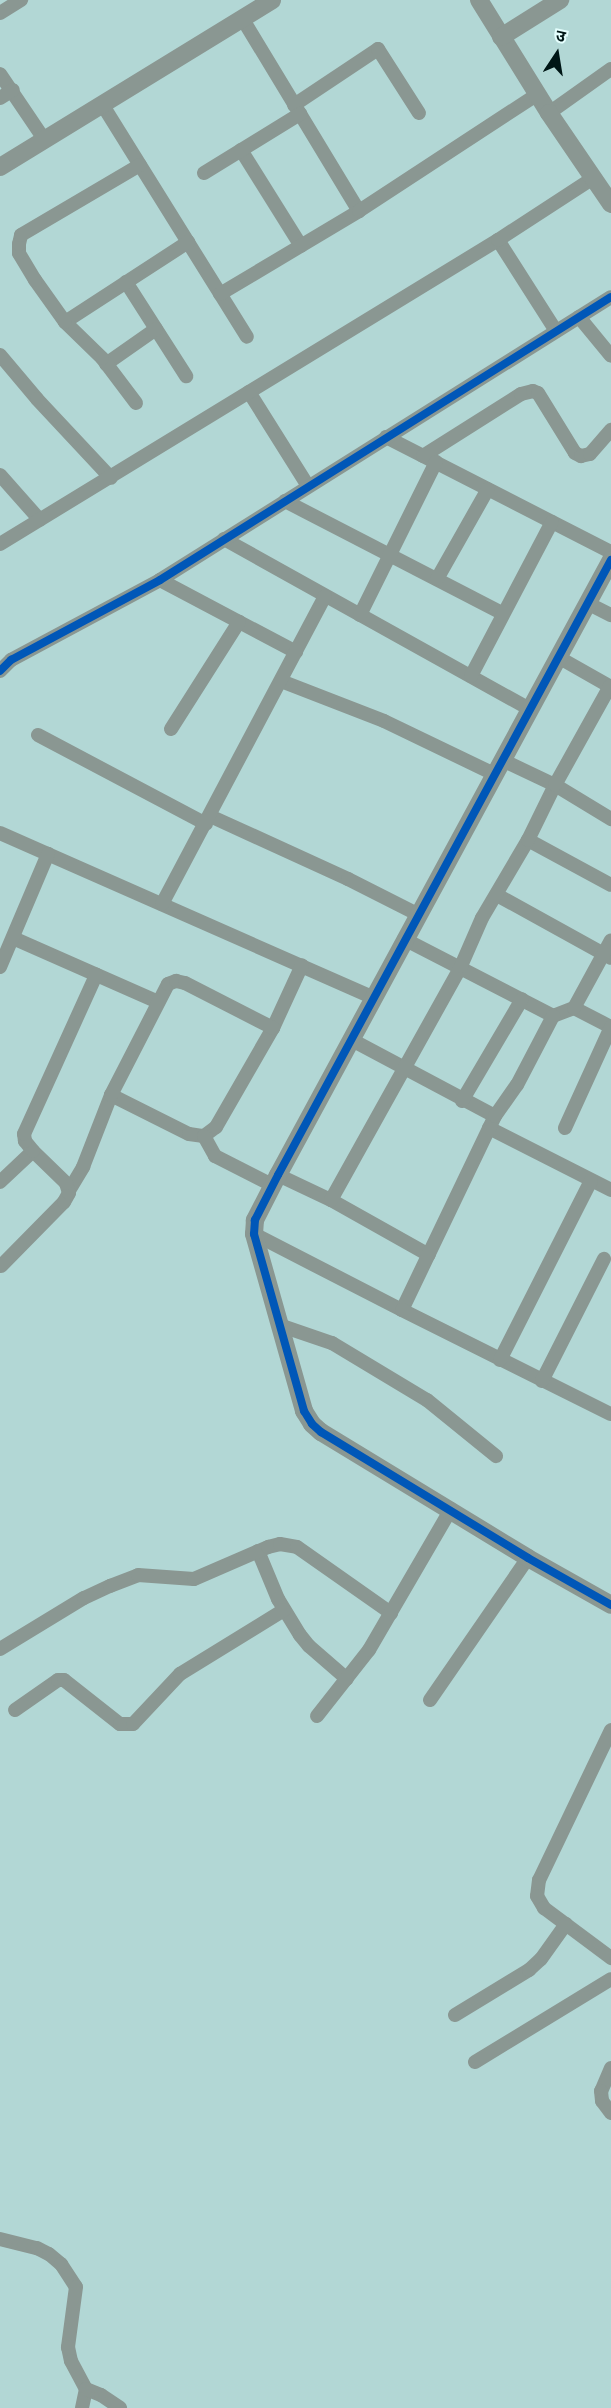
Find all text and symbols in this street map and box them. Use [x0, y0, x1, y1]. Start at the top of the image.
north arrow [527, 24, 587, 84]
text: उ [554, 26, 567, 46]

